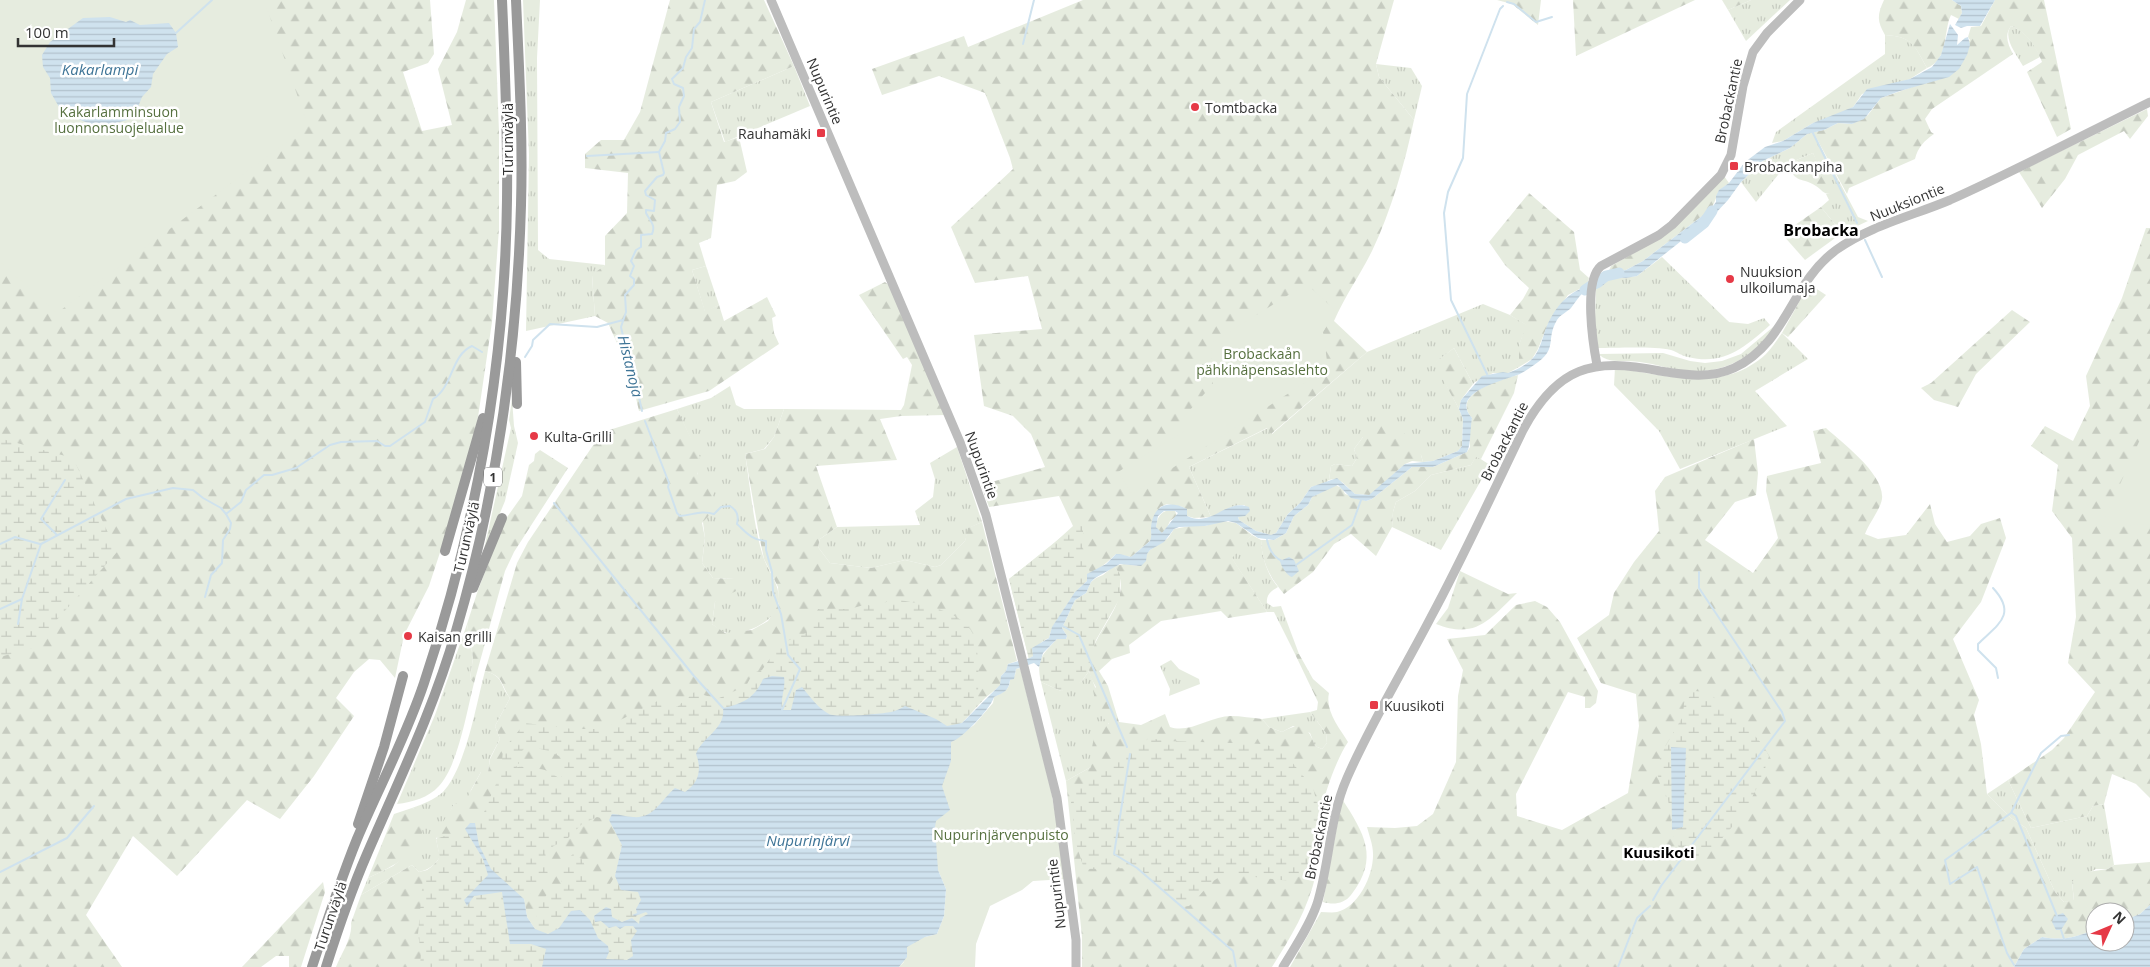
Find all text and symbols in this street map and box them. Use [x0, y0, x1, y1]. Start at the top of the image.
scale bar [18, 15, 114, 47]
text: 100 m [25, 22, 69, 42]
street label: Nupurintie [802, 55, 848, 127]
street label: Brobackantie [1710, 57, 1746, 145]
water label: Kakarlampi [62, 59, 138, 79]
place label: Tomtbacka [1205, 98, 1277, 117]
marker: Tomtbacka [1189, 101, 1201, 113]
park label: Kakarlamminsuon luonnonsuojelualue [54, 102, 184, 137]
street label: Turunväylä [498, 103, 517, 175]
place label: Rauhamäki [738, 124, 811, 143]
marker: Rauhamäki [815, 127, 827, 139]
place label: Brobackanpiha [1744, 157, 1842, 176]
marker: Brobackanpiha [1728, 160, 1740, 172]
street label: Nuuksiontie [1867, 178, 1947, 226]
district label: Brobacka [1783, 219, 1859, 241]
place label: Nuuksion ulkoilumaja [1740, 262, 1816, 297]
marker: Nuuksion ulkoilumaja [1724, 273, 1736, 285]
water label: Histanoja [614, 333, 648, 400]
park label: Brobackaån pähkinäpensaslehto [1196, 344, 1328, 379]
street label: Brobackantie [1476, 398, 1532, 484]
place label: Kulta-Grilli [544, 427, 612, 446]
street label: Nupurintie [961, 429, 1003, 502]
marker: Kulta-Grilli [528, 430, 540, 442]
road number: 1 [484, 468, 502, 487]
street label: Turunväylä [449, 500, 483, 574]
place label: Kaisan grilli [418, 627, 492, 646]
marker: Kaisan grilli [402, 630, 414, 642]
place label: Kuusikoti [1384, 696, 1444, 715]
marker: Kuusikoti [1368, 699, 1380, 711]
street label: Brobackantie [1300, 793, 1336, 881]
park label: Nupurinjärvenpuisto [933, 825, 1069, 844]
water label: Nupurinjärvi [766, 830, 850, 850]
district label: Kuusikoti [1623, 842, 1695, 862]
street label: Nupurintie [1042, 858, 1070, 930]
street label: Turunväylä [309, 879, 351, 953]
north arrow [2085, 902, 2135, 952]
text: N [2109, 907, 2131, 928]

